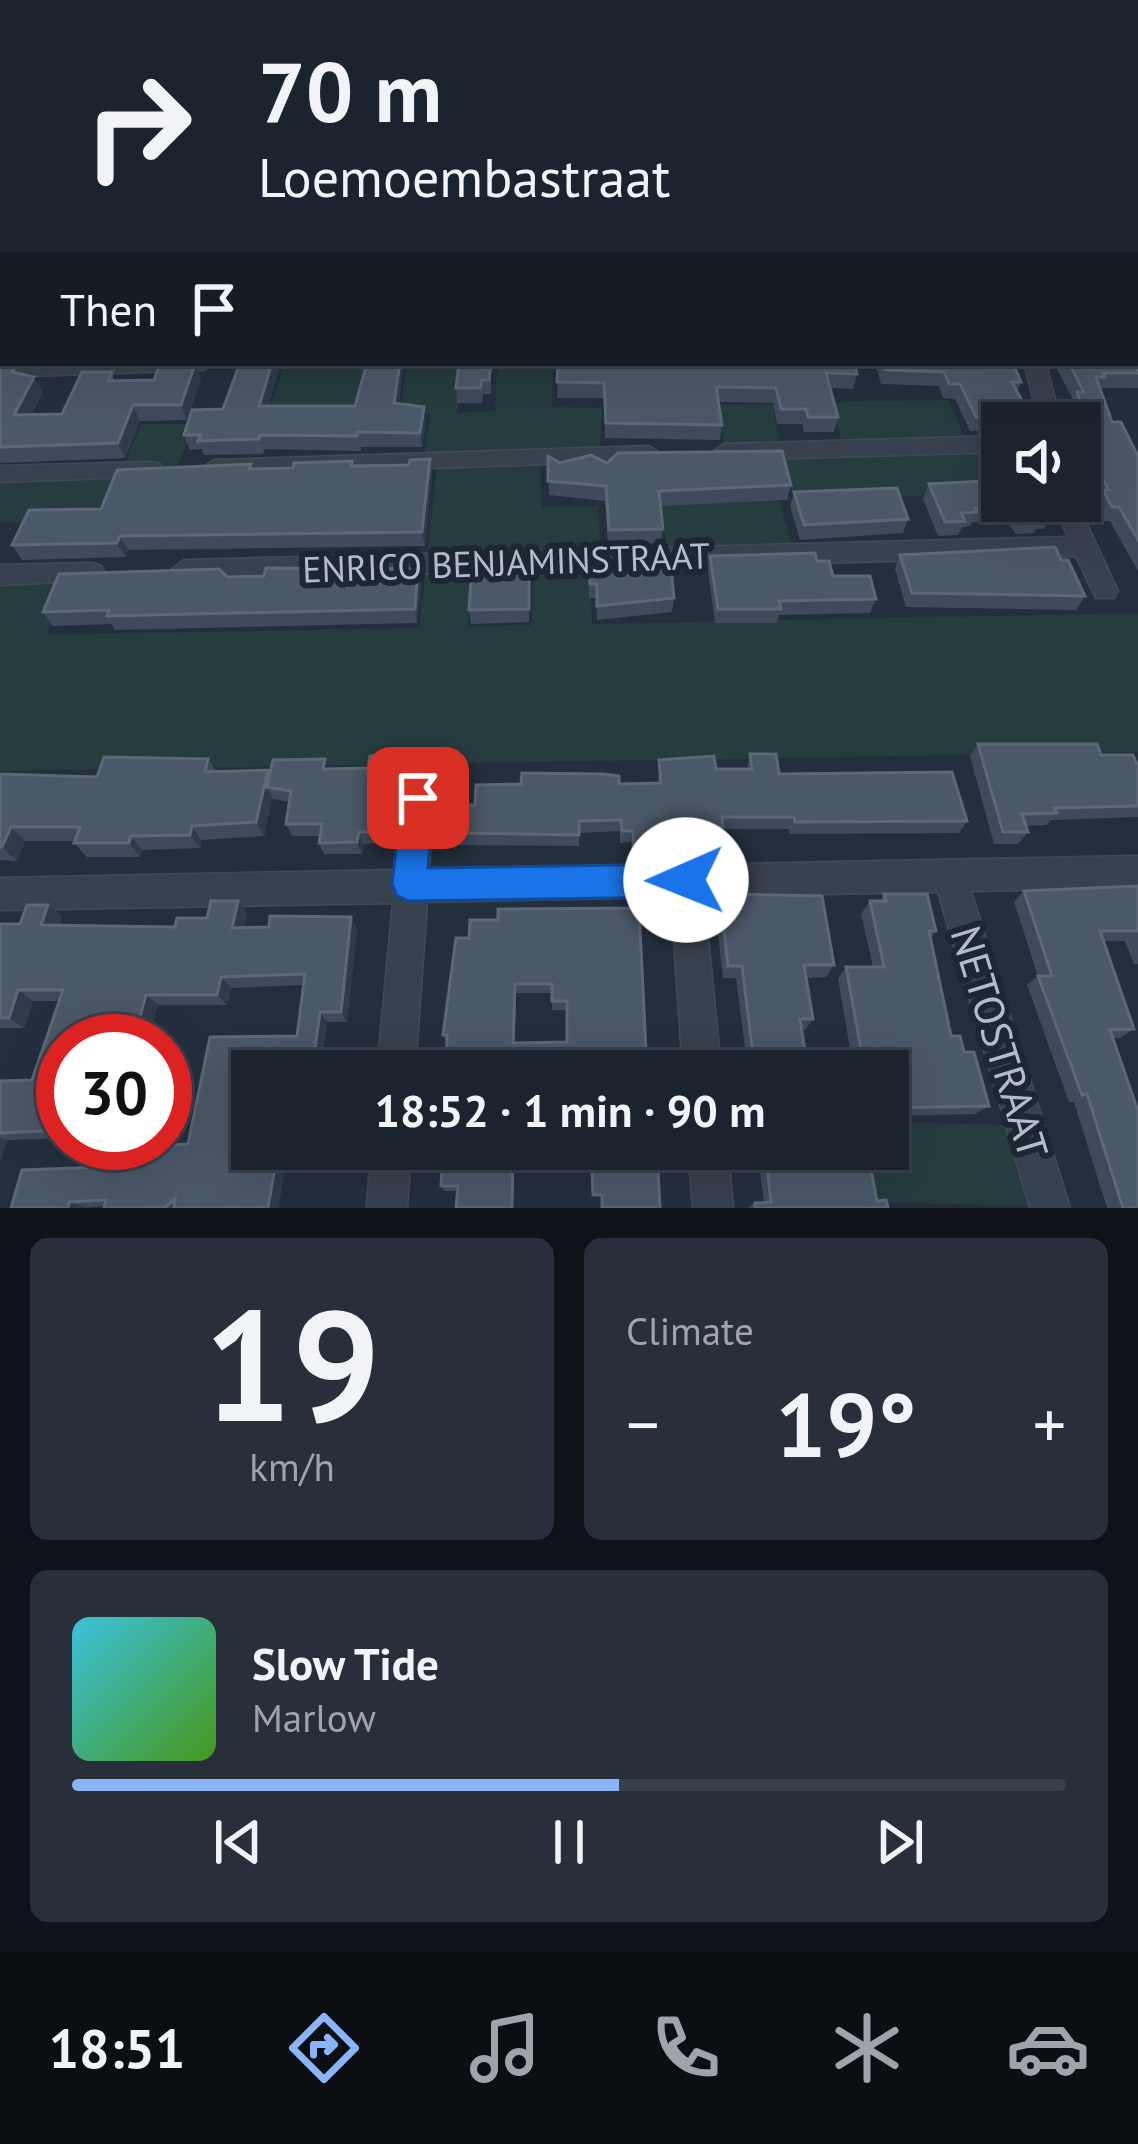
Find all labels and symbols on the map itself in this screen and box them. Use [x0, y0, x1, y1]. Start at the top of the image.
street label: ENRICO BENJAMINSTRAAT [301, 531, 711, 593]
pin [367, 747, 469, 849]
position arrow [623, 817, 749, 943]
street label: NETOSTRAAT [939, 919, 1061, 1165]
speed limit sign: 30 [36, 1014, 192, 1170]

